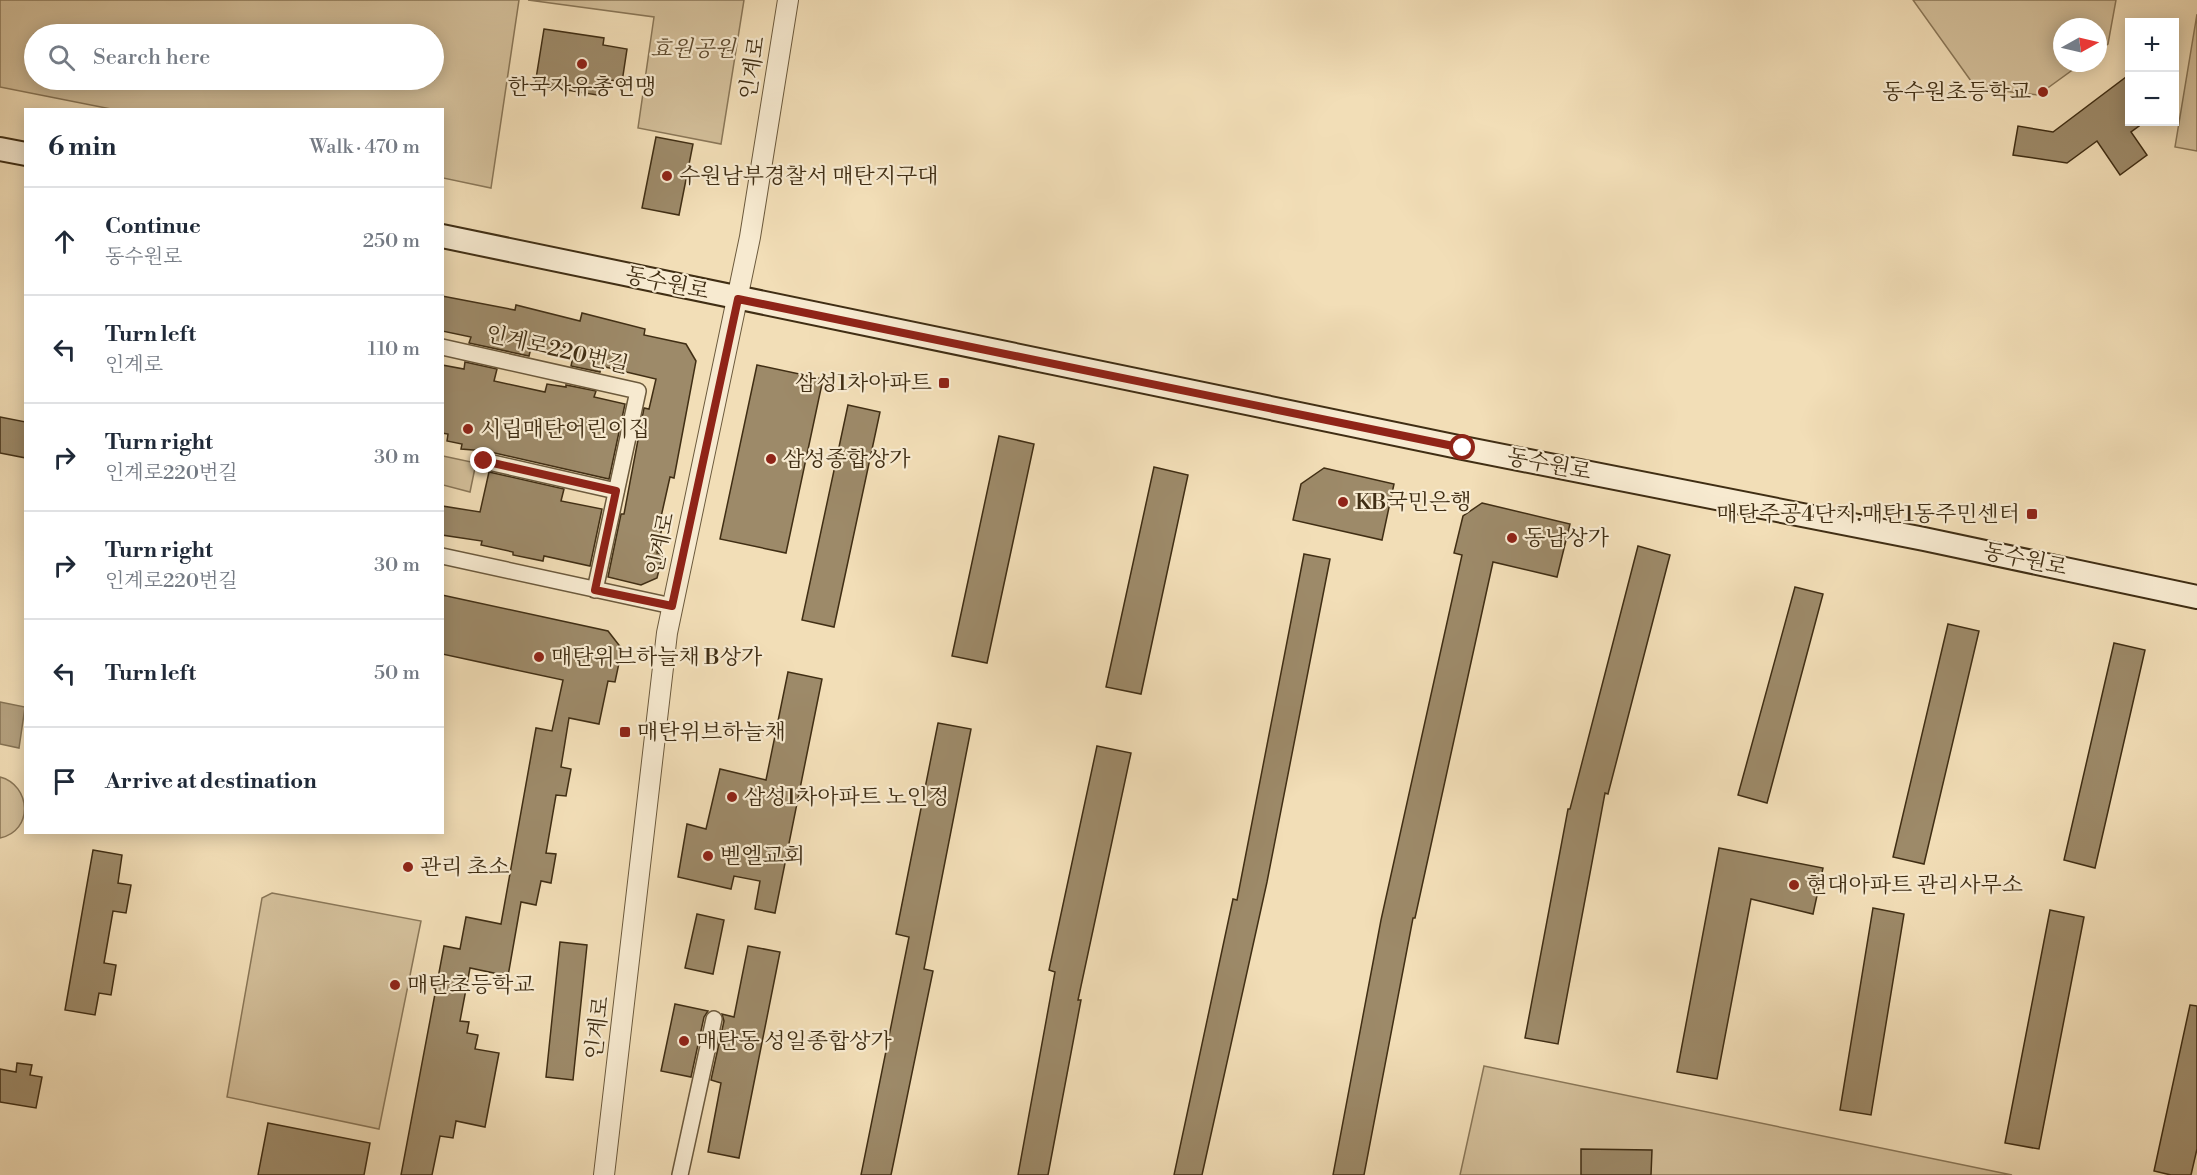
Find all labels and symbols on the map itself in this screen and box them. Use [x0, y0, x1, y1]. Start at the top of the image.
north arrow [2053, 18, 2107, 72]
street label: 인계로 [735, 34, 771, 102]
park label: 효원공원 [650, 36, 737, 63]
marker: 한국자유총연맹 [575, 57, 589, 71]
place label: 한국자유총연맹 [508, 74, 656, 101]
place label: 동수원초등학교 [1882, 79, 2031, 106]
marker: 동수원초등학교 [2036, 85, 2050, 99]
place label: 수원남부경찰서 매탄지구대 [679, 163, 939, 190]
marker: 수원남부경찰서 매탄지구대 [660, 169, 674, 183]
street label: 동수원로 [623, 262, 711, 306]
street label: 인계로220번길 [483, 320, 631, 380]
place label: 삼성1차아파트 [795, 370, 932, 397]
marker: 삼성1차아파트 [937, 376, 951, 390]
place label: 시립매탄어린이집 [480, 416, 650, 443]
marker: 시립매탄어린이집 [461, 422, 475, 436]
route start [1449, 434, 1475, 460]
street label: 동수원로 [1505, 444, 1593, 486]
place label: 삼성종합상가 [783, 446, 911, 473]
route end [470, 447, 496, 473]
marker: 삼성종합상가 [764, 452, 778, 466]
place label: KB국민은행 [1355, 489, 1472, 516]
marker: KB국민은행 [1336, 495, 1350, 509]
place label: 매탄주공4단지.매탄1동주민센터 [1716, 501, 2020, 528]
marker: 매탄주공4단지.매탄1동주민센터 [2025, 507, 2039, 521]
street label: 인계로 [641, 510, 681, 578]
place label: 동남상가 [1524, 525, 1610, 552]
marker: 동남상가 [1505, 531, 1519, 545]
street label: 동수원로 [1981, 538, 2069, 582]
place label: 매탄위브하늘채 B상가 [551, 644, 763, 671]
marker: 매탄위브하늘채 B상가 [532, 650, 546, 664]
place label: 매탄위브하늘채 [637, 719, 786, 746]
marker: 매탄위브하늘채 [618, 725, 632, 739]
place label: 삼성1차아파트 노인정 [744, 784, 949, 811]
marker: 삼성1차아파트 노인정 [725, 790, 739, 804]
place label: 벧엘교회 [720, 843, 805, 870]
marker: 벧엘교회 [701, 849, 715, 863]
place label: 관리 초소 [420, 854, 510, 881]
marker: 관리 초소 [401, 860, 415, 874]
place label: 현대아파트 관리사무소 [1806, 872, 2023, 899]
marker: 현대아파트 관리사무소 [1787, 878, 1801, 892]
place label: 매탄초등학교 [407, 972, 535, 999]
marker: 매탄초등학교 [388, 978, 402, 992]
street label: 인계로 [581, 995, 615, 1061]
place label: 매탄동 성일종합상가 [696, 1028, 893, 1055]
marker: 매탄동 성일종합상가 [677, 1034, 691, 1048]

